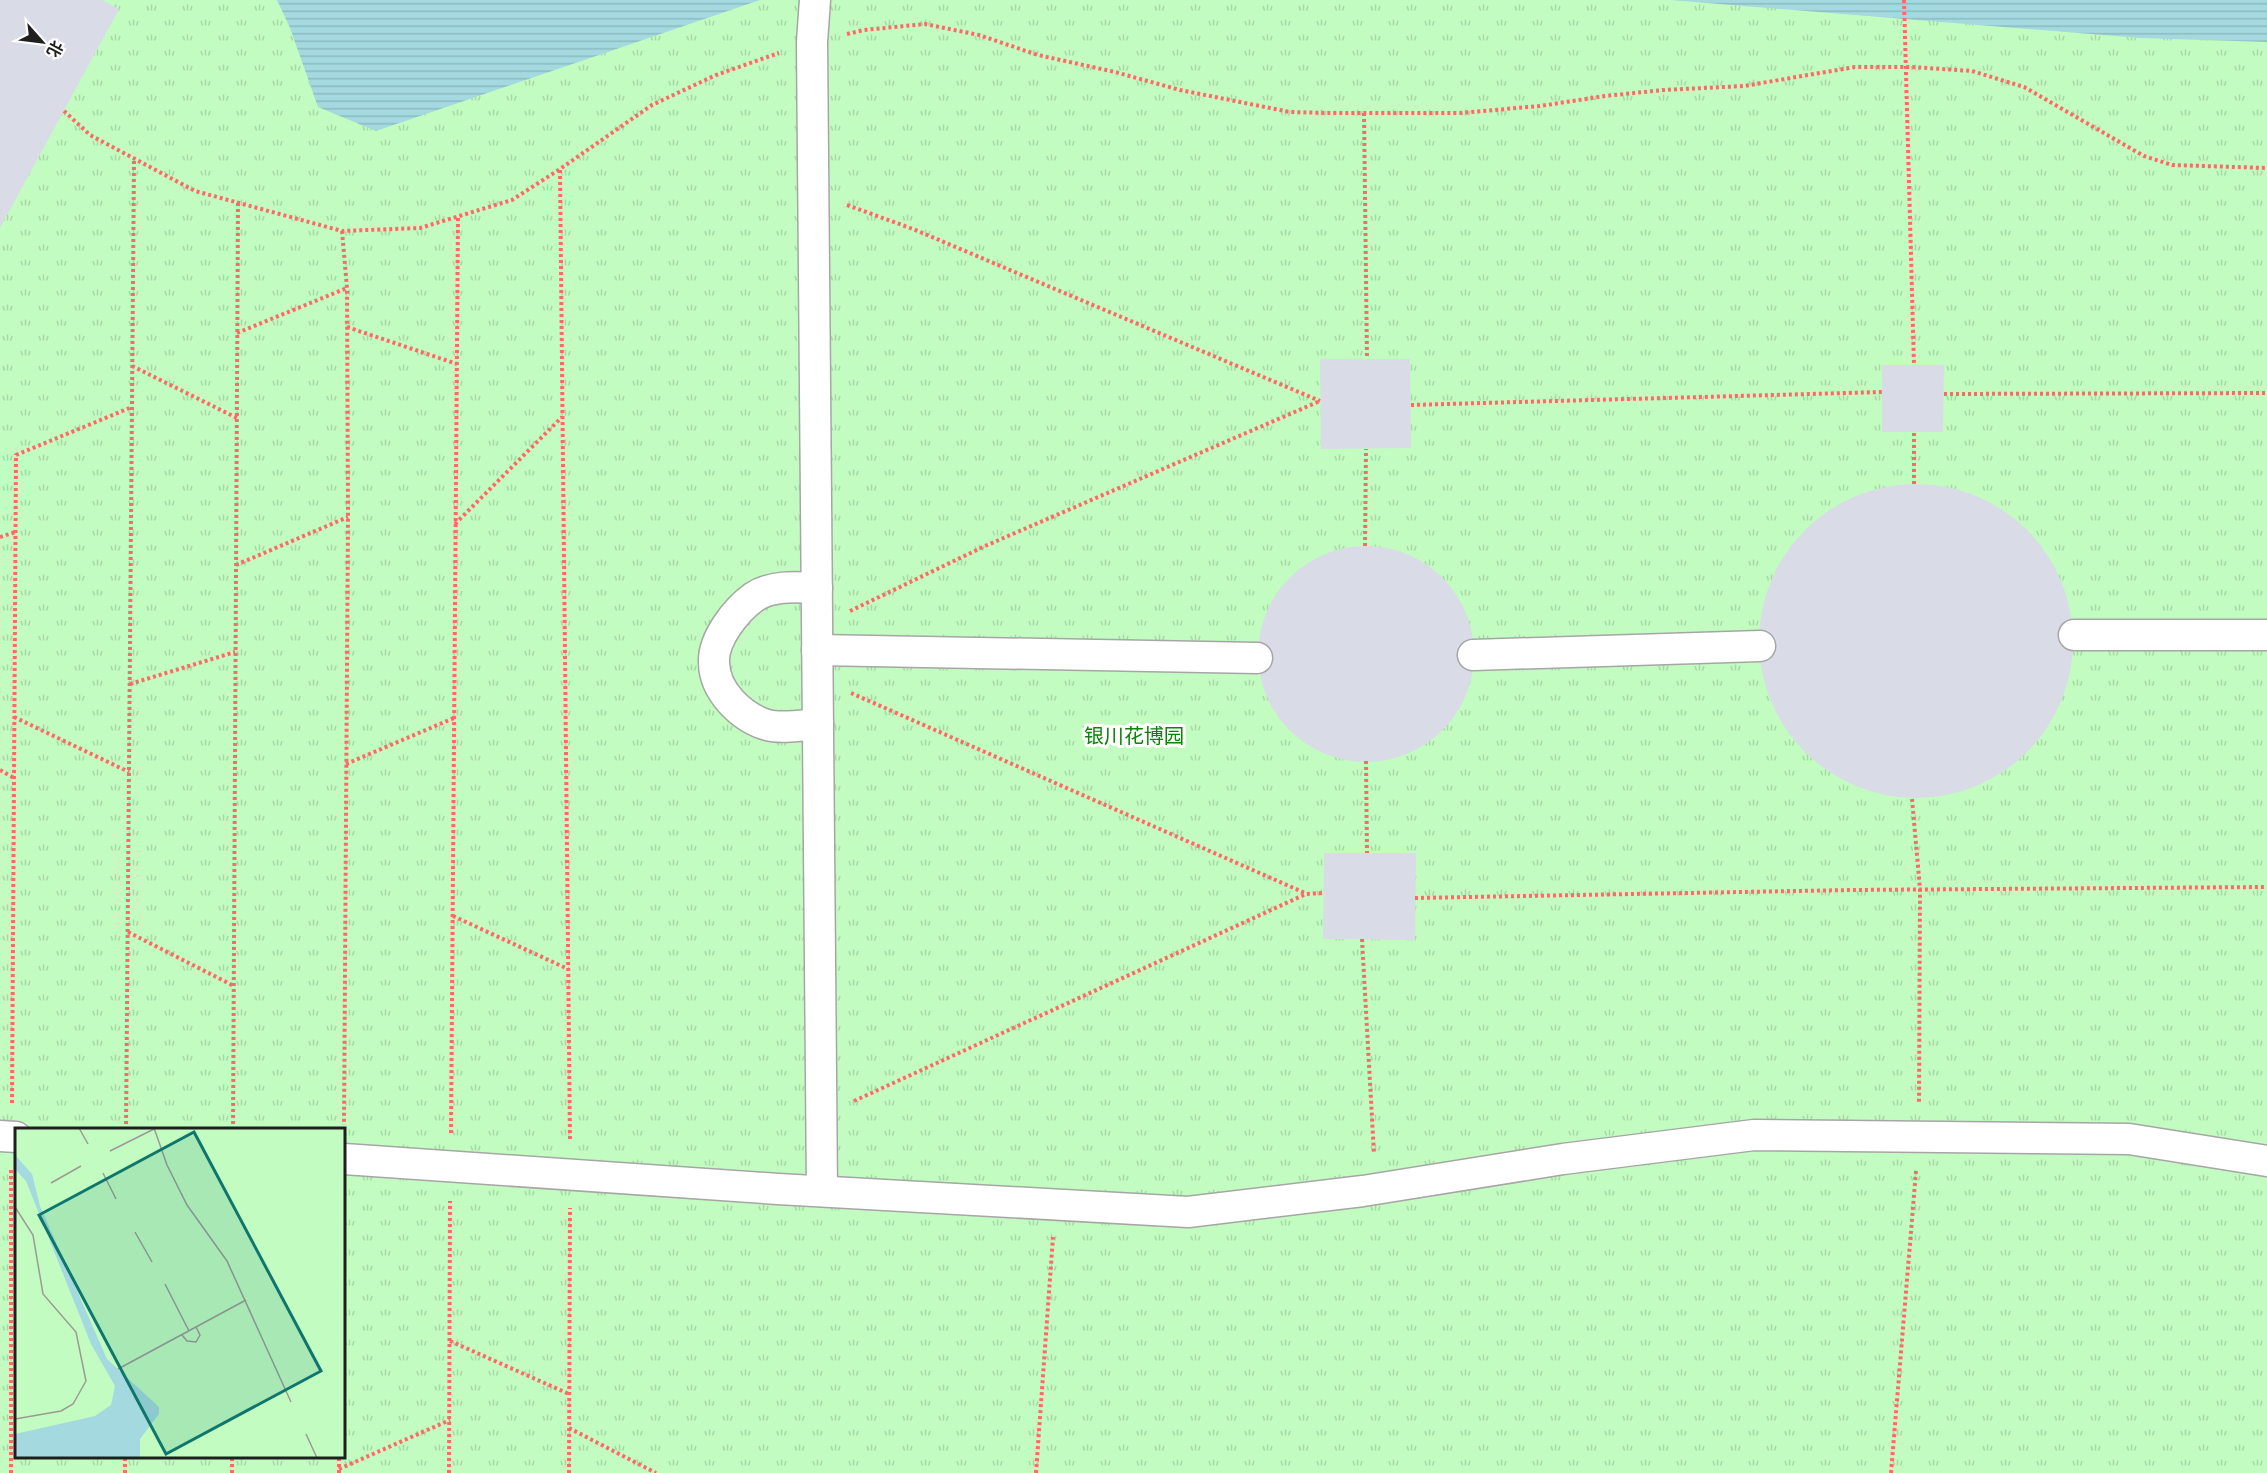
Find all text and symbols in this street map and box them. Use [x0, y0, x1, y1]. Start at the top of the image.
north arrow [12, 12, 72, 72]
text: 北 [42, 37, 68, 61]
park label: 银川花博园 [1084, 723, 1184, 749]
inset map [15, 1128, 345, 1458]

